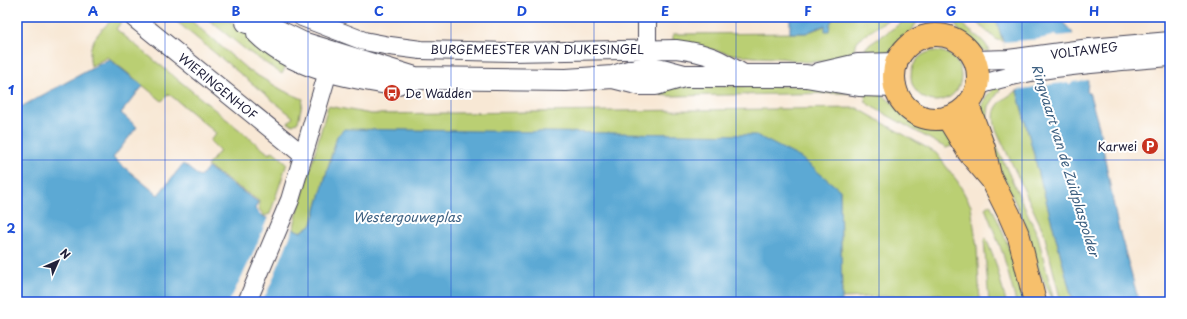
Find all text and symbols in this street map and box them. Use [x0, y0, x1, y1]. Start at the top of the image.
text: A [88, 1, 98, 20]
text: B [232, 1, 241, 20]
text: C [374, 1, 384, 20]
text: D [517, 1, 527, 20]
text: E [661, 1, 669, 20]
text: F [804, 1, 812, 20]
text: G [946, 1, 956, 20]
text: H [1089, 1, 1099, 20]
street label: VOLTAWEG [1049, 37, 1119, 63]
street label: BURGEMEESTER VAN DIJKESINGEL [430, 40, 644, 58]
street label: WIERINGENHOF [175, 49, 261, 124]
water label: Ringvaart van de Zuidplaspolder [1028, 62, 1105, 261]
text: 1 [8, 80, 14, 99]
bus stop icon: De Wadden [382, 83, 402, 103]
place label: De Wadden [405, 84, 472, 102]
parking icon: Karwei [1140, 136, 1160, 156]
place label: Karwei [1097, 137, 1137, 155]
water label: Westergouweplas [353, 207, 462, 226]
text: 2 [6, 218, 16, 237]
north arrow [38, 241, 78, 281]
text: N [56, 244, 75, 263]

